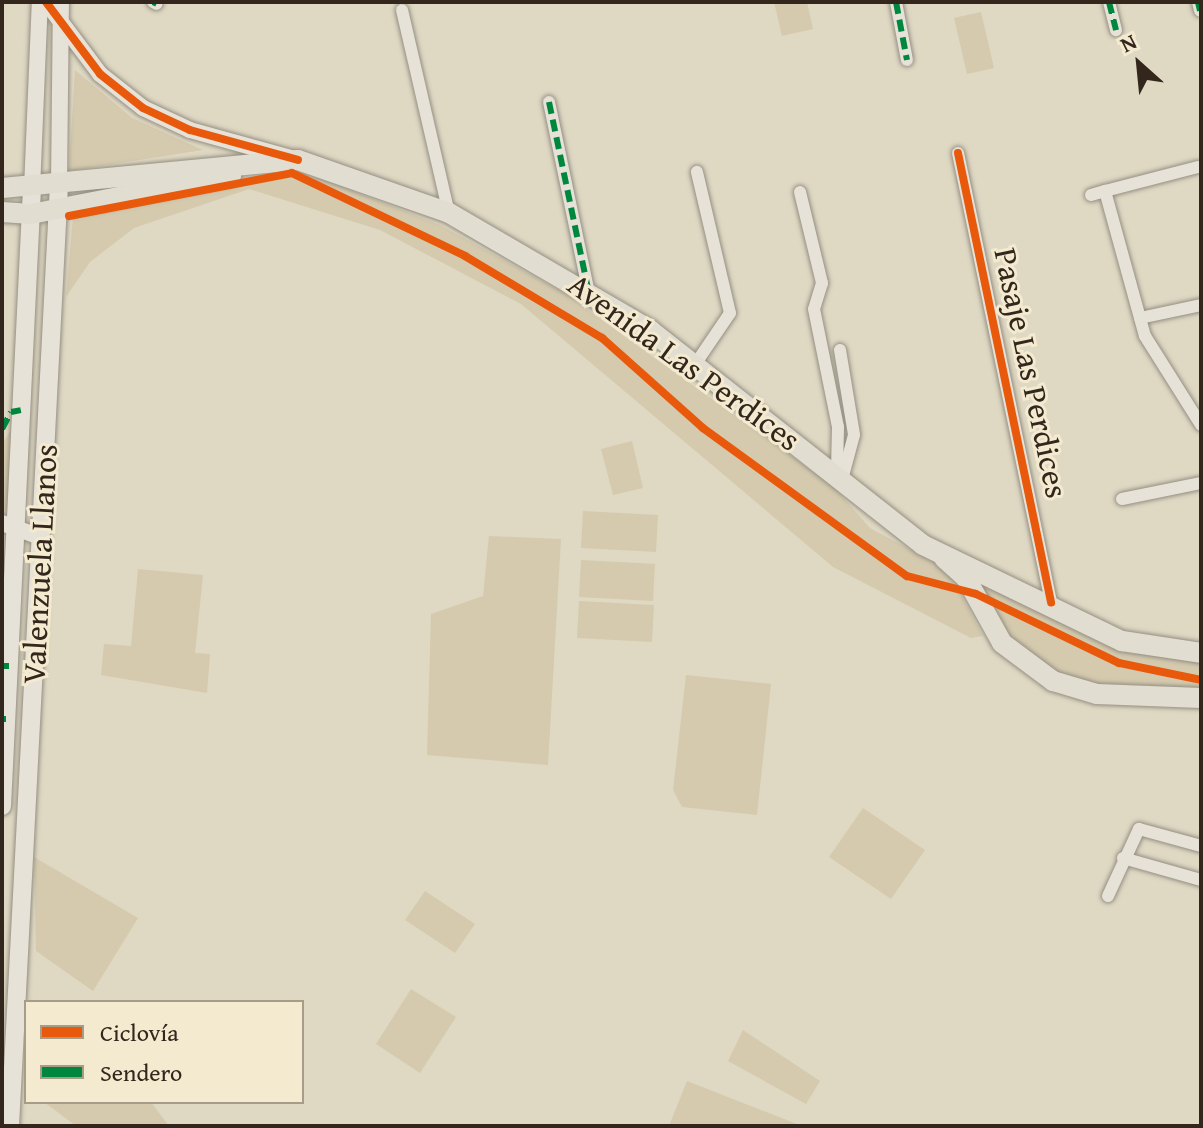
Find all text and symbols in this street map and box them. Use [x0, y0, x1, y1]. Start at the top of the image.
north arrow [1099, 24, 1179, 104]
text: N [1114, 25, 1142, 60]
street label: Pasaje Las Perdices [986, 245, 1076, 501]
street label: Avenida Las Perdices [560, 265, 808, 459]
street label: Valenzuela Llanos [15, 443, 65, 685]
legend [24, 1000, 304, 1104]
text: Ciclovía [100, 1015, 179, 1050]
text: Sendero [100, 1055, 182, 1090]

